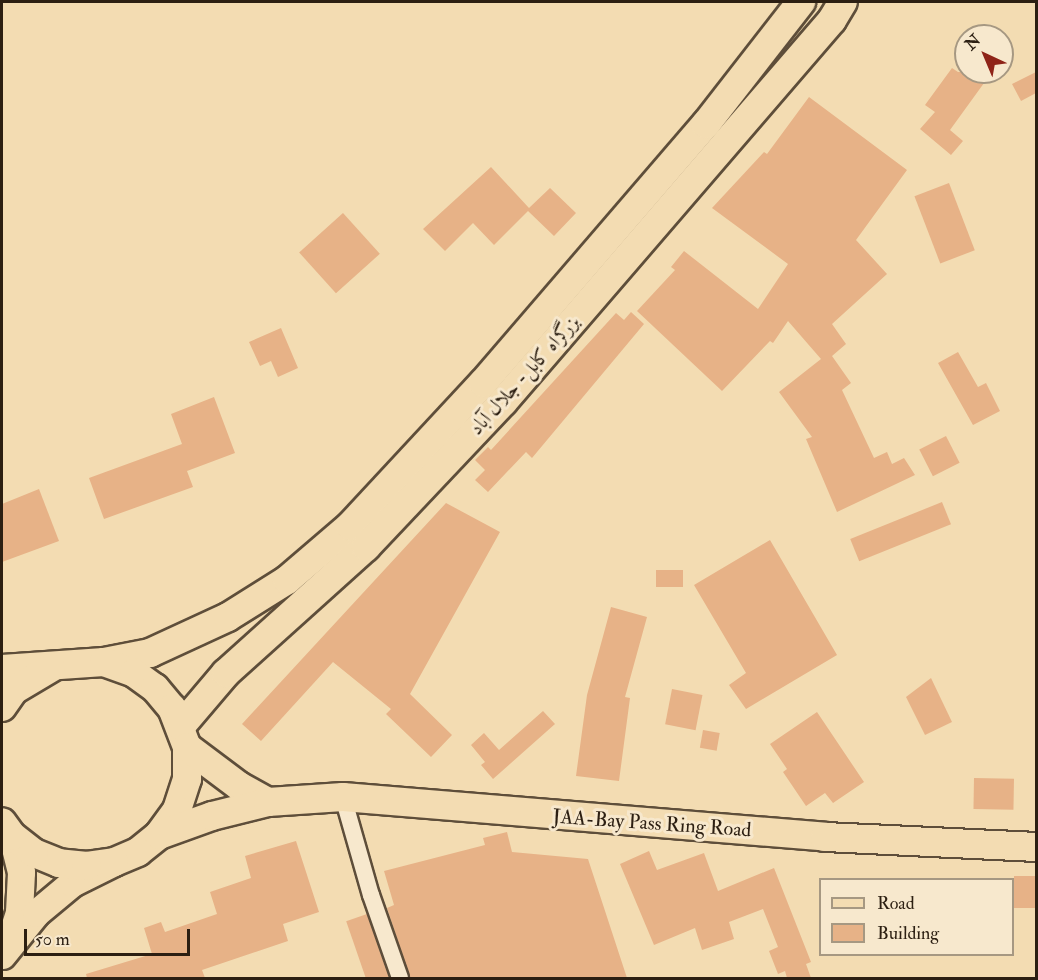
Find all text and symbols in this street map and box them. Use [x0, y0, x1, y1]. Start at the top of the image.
north arrow [954, 24, 1014, 84]
text: N [961, 30, 985, 55]
street label: بزرگراه کابل- جلال آباد [464, 310, 584, 440]
street label: JAA-Bay Pass Ring Road [552, 804, 752, 842]
legend [819, 878, 1014, 956]
text: Road [877, 892, 915, 915]
scale bar [27, 917, 194, 955]
text: Building [877, 922, 939, 945]
text: 50 m [35, 928, 70, 951]

